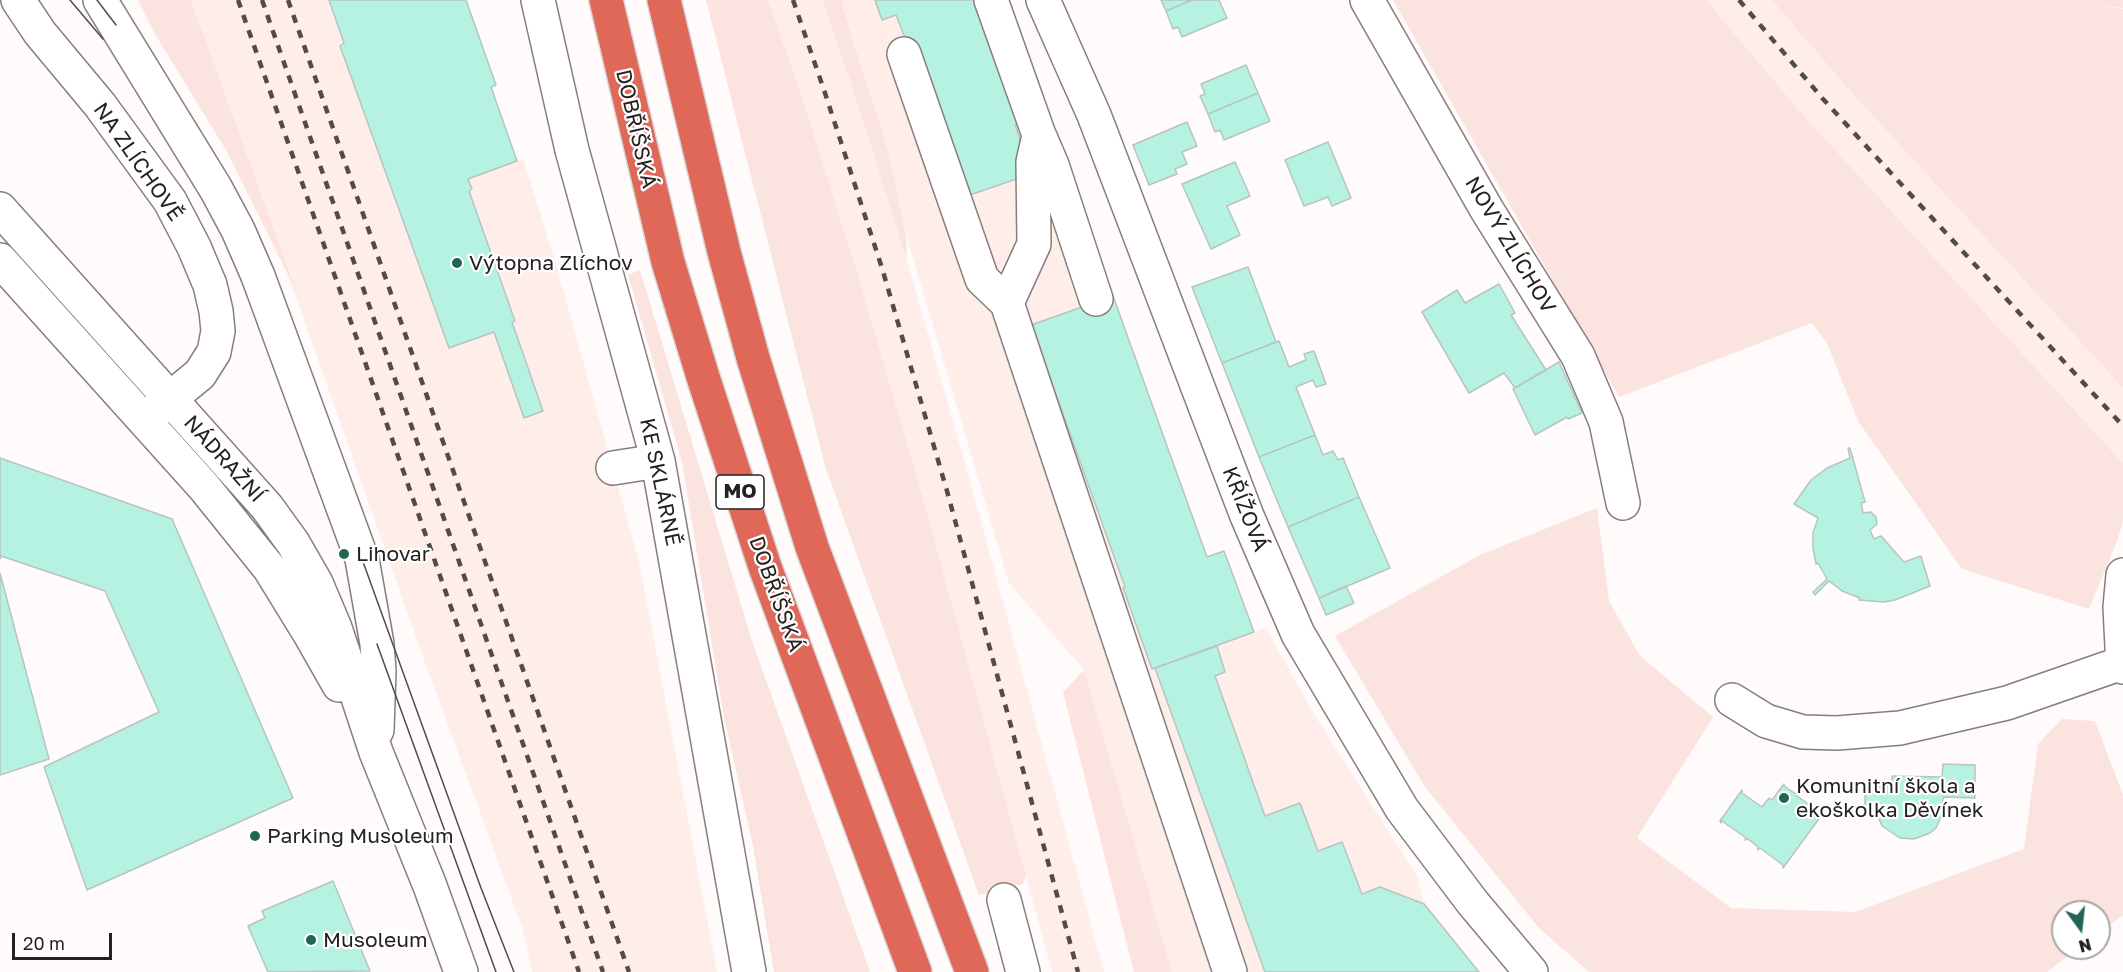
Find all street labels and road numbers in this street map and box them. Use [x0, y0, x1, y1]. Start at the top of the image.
street label: DOBŘÍŠSKÁ [610, 67, 662, 191]
street label: NA ZLÍCHOVĚ [88, 98, 188, 226]
street label: NOVÝ ZLÍCHOV [1459, 172, 1561, 318]
street label: NÁDRAŽNÍ [178, 410, 270, 508]
street label: KE SKLÁRNĚ [634, 416, 686, 548]
street label: KŘÍŽOVÁ [1217, 463, 1273, 555]
road number: MO [716, 475, 764, 509]
street label: DOBŘÍŠSKÁ [743, 533, 809, 655]

